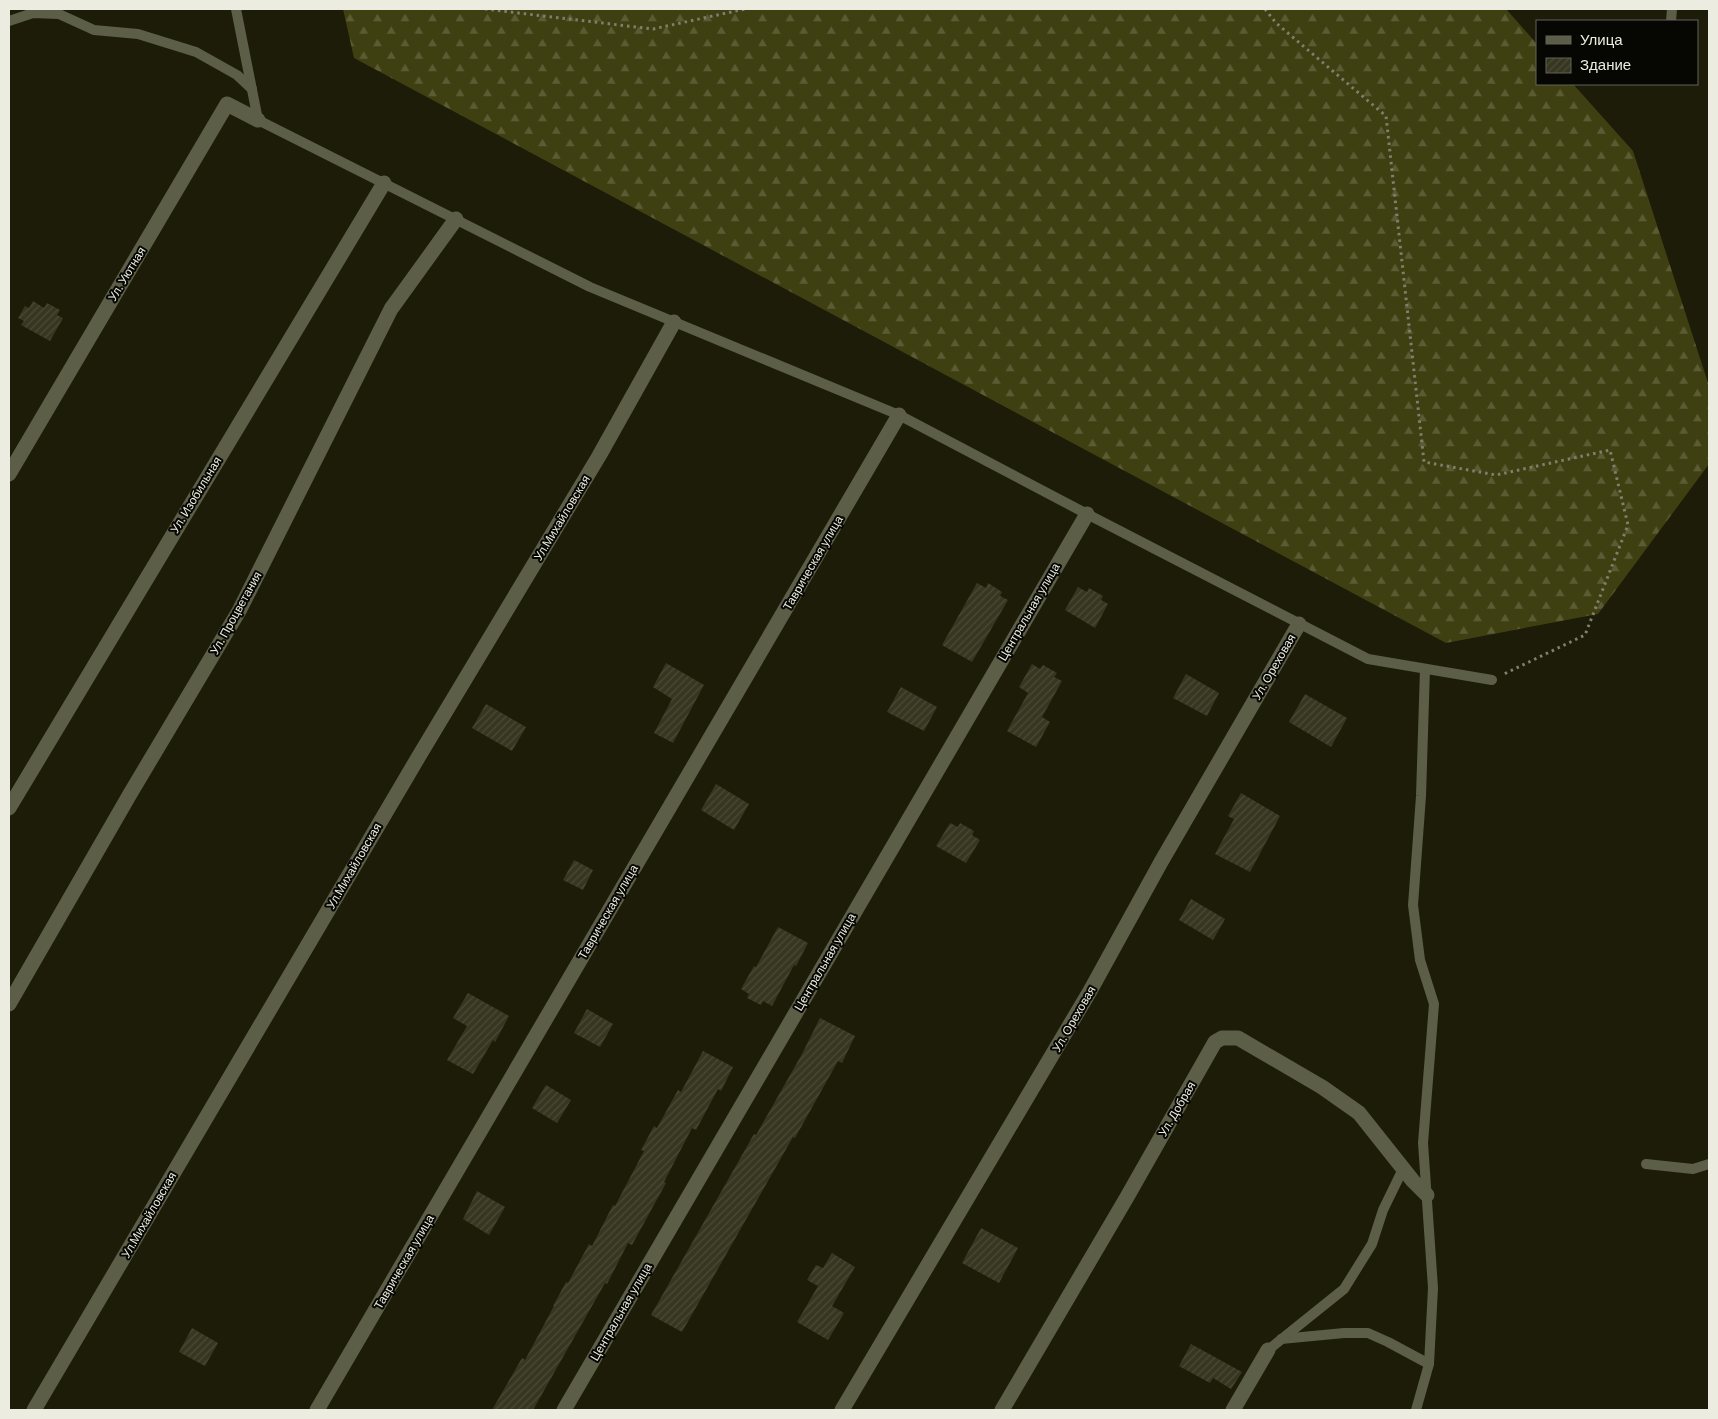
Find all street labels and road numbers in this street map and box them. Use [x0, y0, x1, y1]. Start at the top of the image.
street label: Ул. Уютная [105, 244, 149, 304]
street label: Ул. Изобильная [167, 454, 225, 536]
street label: Ул.Михайловская [530, 472, 594, 564]
street label: Таврическая улица [779, 512, 847, 613]
street label: Центральная улица [995, 560, 1064, 664]
street label: Ул. Процветания [207, 569, 265, 657]
street label: Ул. Ореховая [1249, 631, 1299, 703]
street label: Ул.Михайловская [323, 820, 385, 912]
street label: Таврическая улица [574, 861, 642, 962]
street label: Центральная улица [791, 910, 860, 1014]
street label: Ул. Ореховая [1049, 983, 1099, 1055]
street label: Ул. Добрая [1155, 1079, 1199, 1139]
street label: Ул.Михайловская [118, 1169, 180, 1261]
street label: Таврическая улица [370, 1211, 438, 1312]
street label: Центральная улица [587, 1260, 656, 1364]

